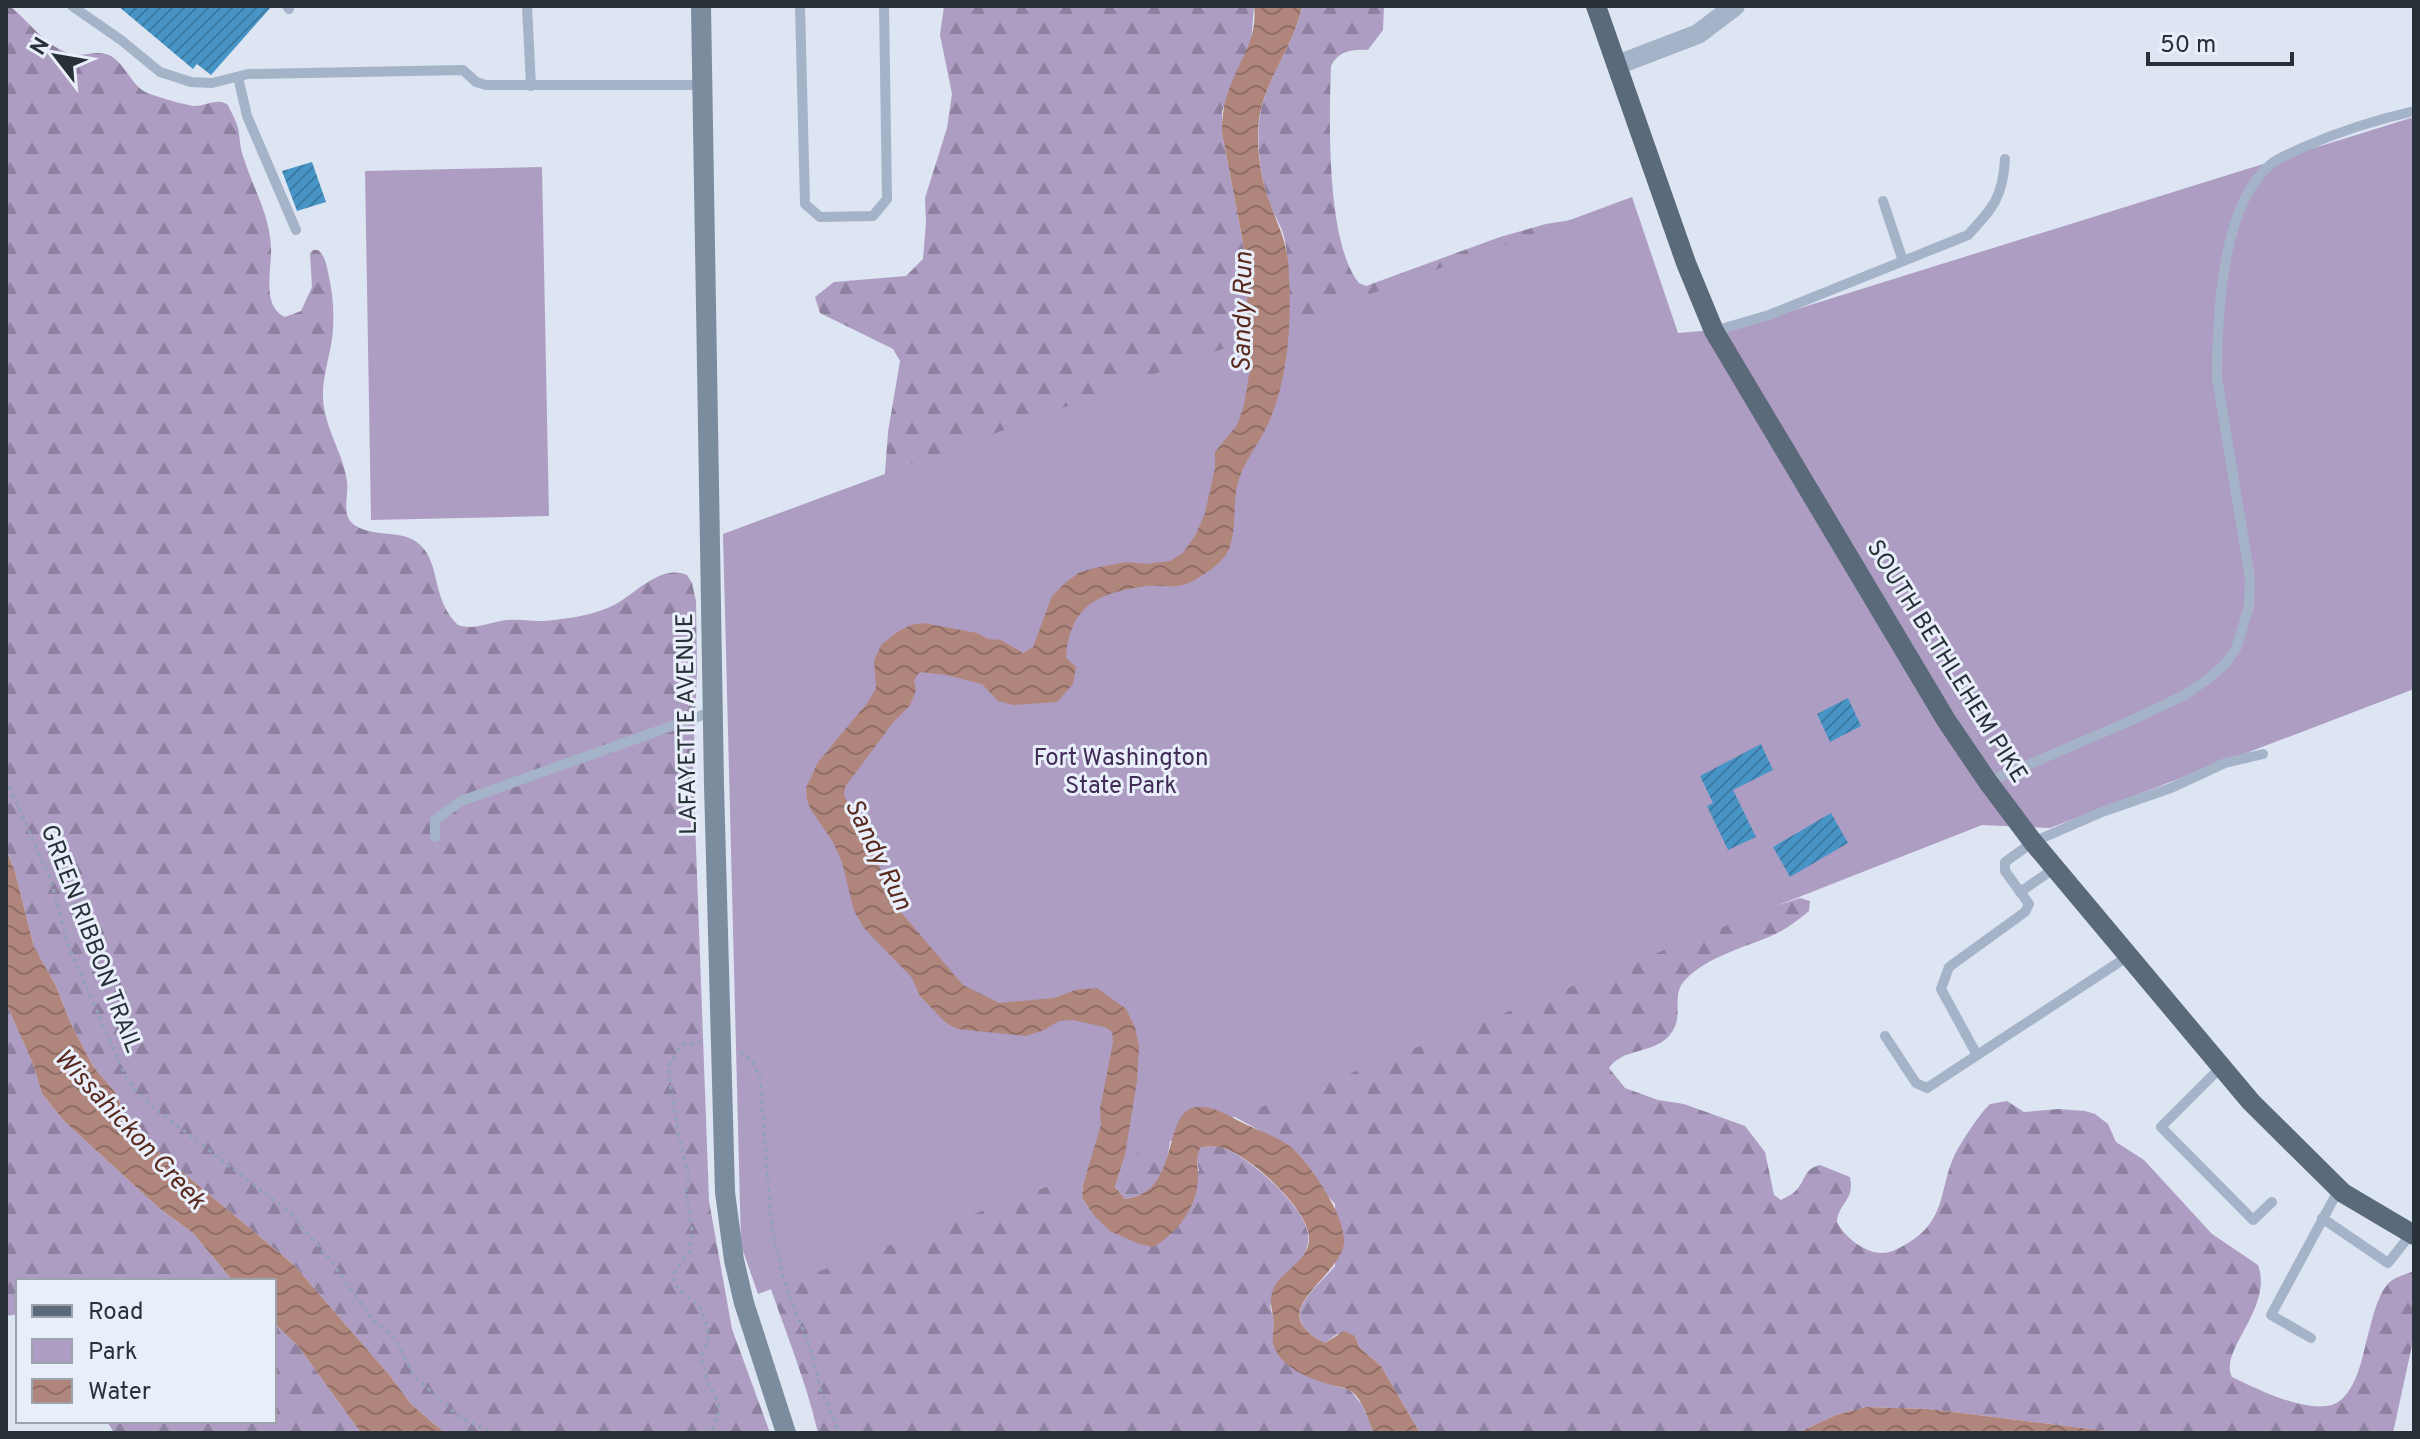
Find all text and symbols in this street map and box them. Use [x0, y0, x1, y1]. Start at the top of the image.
north arrow [16, 16, 96, 96]
scale bar [2148, 16, 2292, 66]
text: 50 m [2160, 31, 2216, 61]
text: N [25, 33, 57, 61]
water label: Sandy Run [1226, 251, 1262, 373]
street label: SOUTH BETHLEHEM PIKE [1859, 535, 2033, 789]
street label: LAFAYETTE AVENUE [671, 613, 705, 835]
park label: Fort Washington State Park [1034, 744, 1208, 802]
water label: Sandy Run [836, 794, 918, 916]
street label: GREEN RIBBON TRAIL [33, 821, 147, 1057]
water label: Wissahickon Creek [46, 1043, 213, 1218]
legend [16, 1279, 276, 1423]
text: Road [88, 1298, 144, 1328]
text: Park [88, 1338, 138, 1368]
text: Water [88, 1378, 151, 1408]

